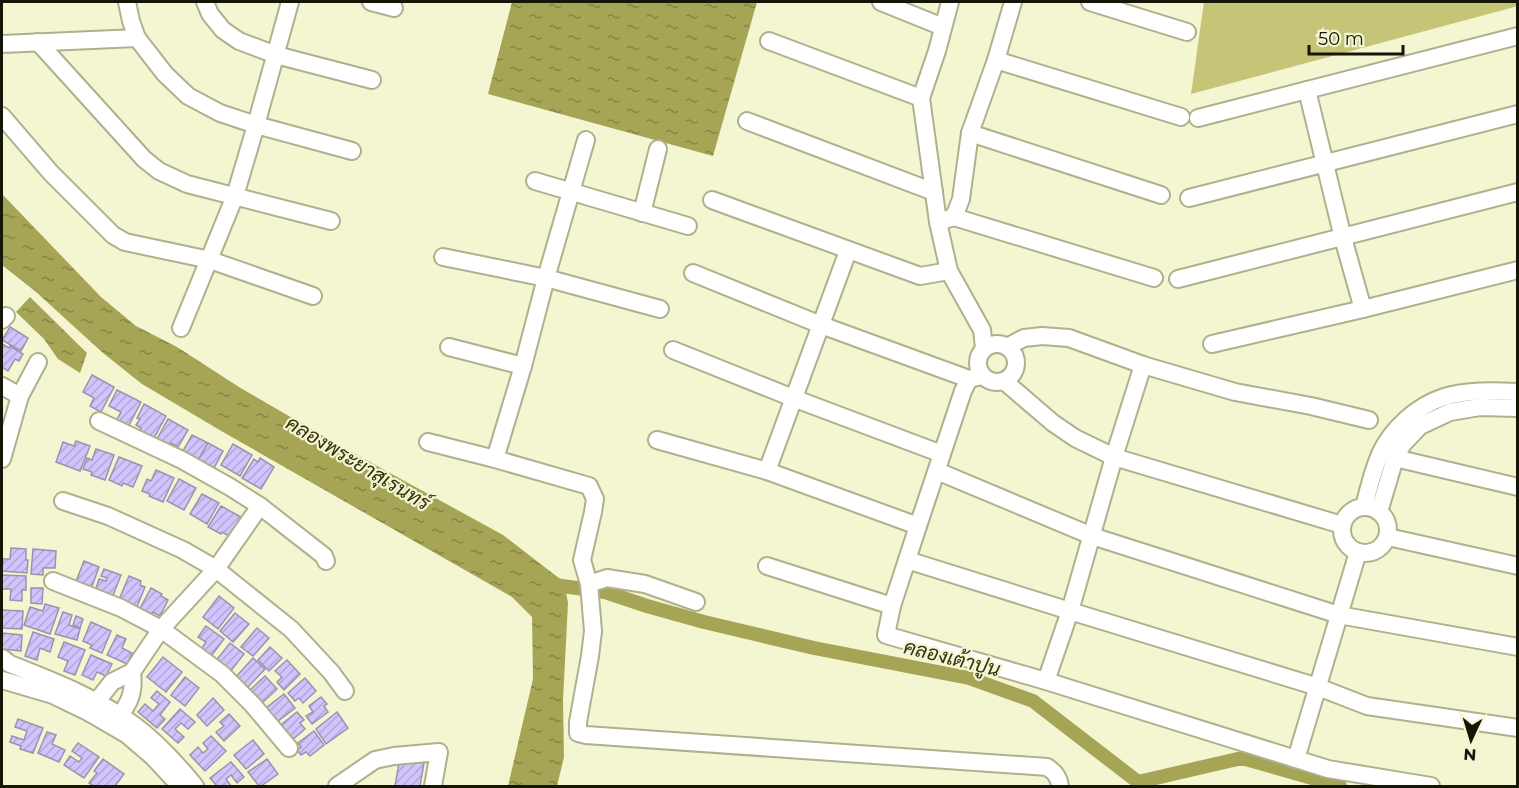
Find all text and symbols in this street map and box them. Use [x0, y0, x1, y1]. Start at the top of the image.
scale bar [1309, 18, 1404, 56]
text: 50 m [1318, 28, 1364, 50]
water label: คลองพระยาสุเรนทร์ [281, 409, 438, 519]
water label: คลองเต้าปูน [901, 633, 1003, 685]
north arrow [1441, 710, 1501, 770]
text: N [1463, 745, 1477, 764]

